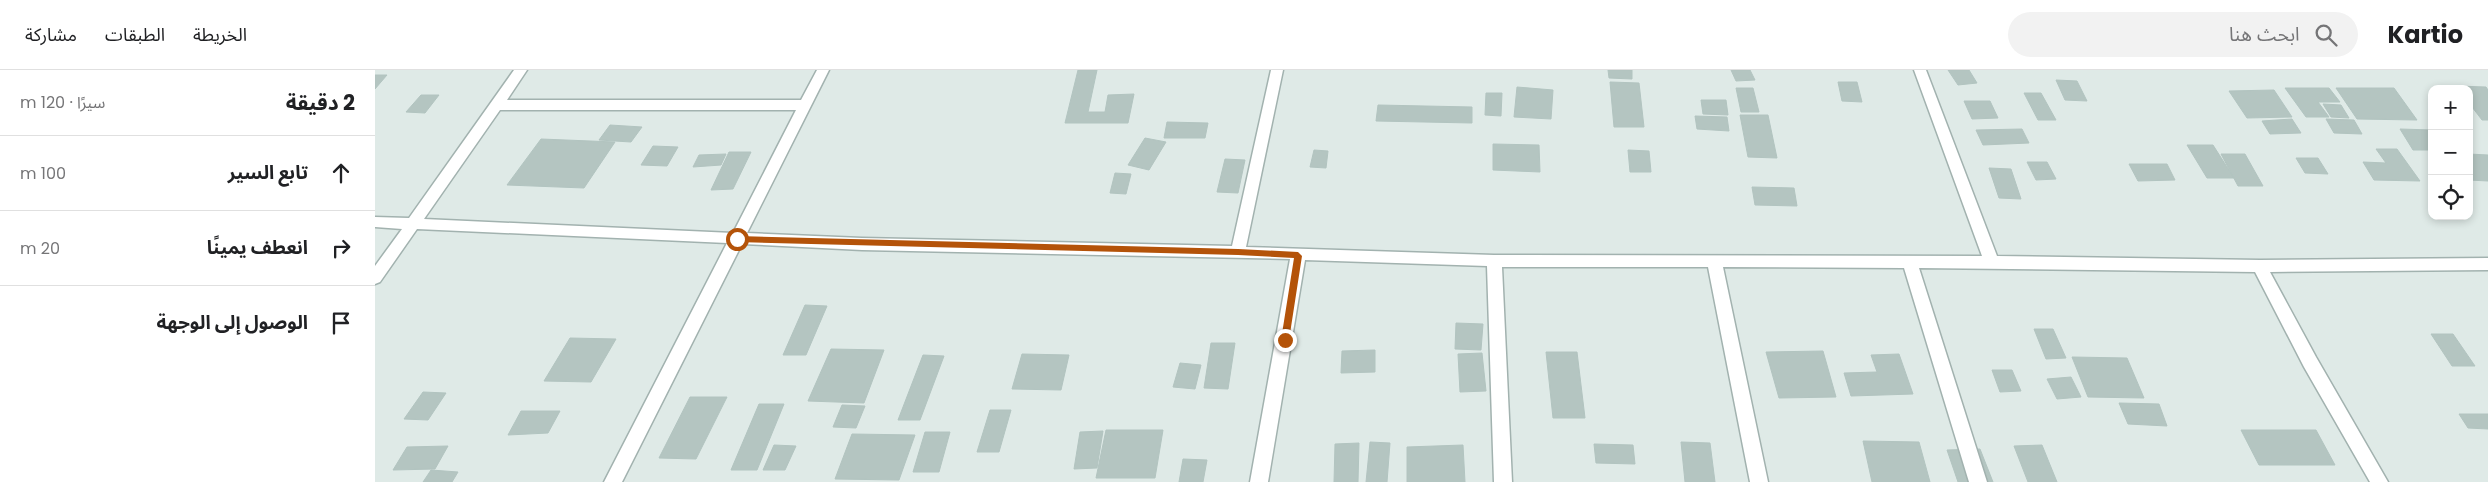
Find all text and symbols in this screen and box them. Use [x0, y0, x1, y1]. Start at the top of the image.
search box [2008, 12, 2358, 57]
text: Kartio [2388, 18, 2463, 51]
text: ابحث هنا [2229, 21, 2300, 48]
icon: search [2312, 21, 2340, 49]
text: مشاركة [25, 22, 77, 47]
text: الطبقات [105, 22, 165, 47]
text: الخريطة [193, 22, 247, 47]
map controls [2428, 85, 2473, 220]
button: + [2428, 85, 2473, 130]
text: 2 دقيقة [286, 88, 355, 117]
text: سيرًا · 120 m [20, 91, 105, 114]
button: − [2428, 130, 2473, 175]
text: تابع السير [228, 159, 308, 186]
icon: ahead [327, 159, 355, 187]
text: 100 m [20, 162, 66, 185]
button: locate [2428, 175, 2473, 220]
route start [726, 228, 749, 251]
text: انعطف يمينًا [207, 234, 308, 261]
icon: right [327, 234, 355, 262]
text: 20 m [20, 237, 60, 260]
text: الوصول إلى الوجهة [156, 309, 308, 336]
icon: arrive [327, 309, 355, 337]
route end [1274, 329, 1297, 352]

